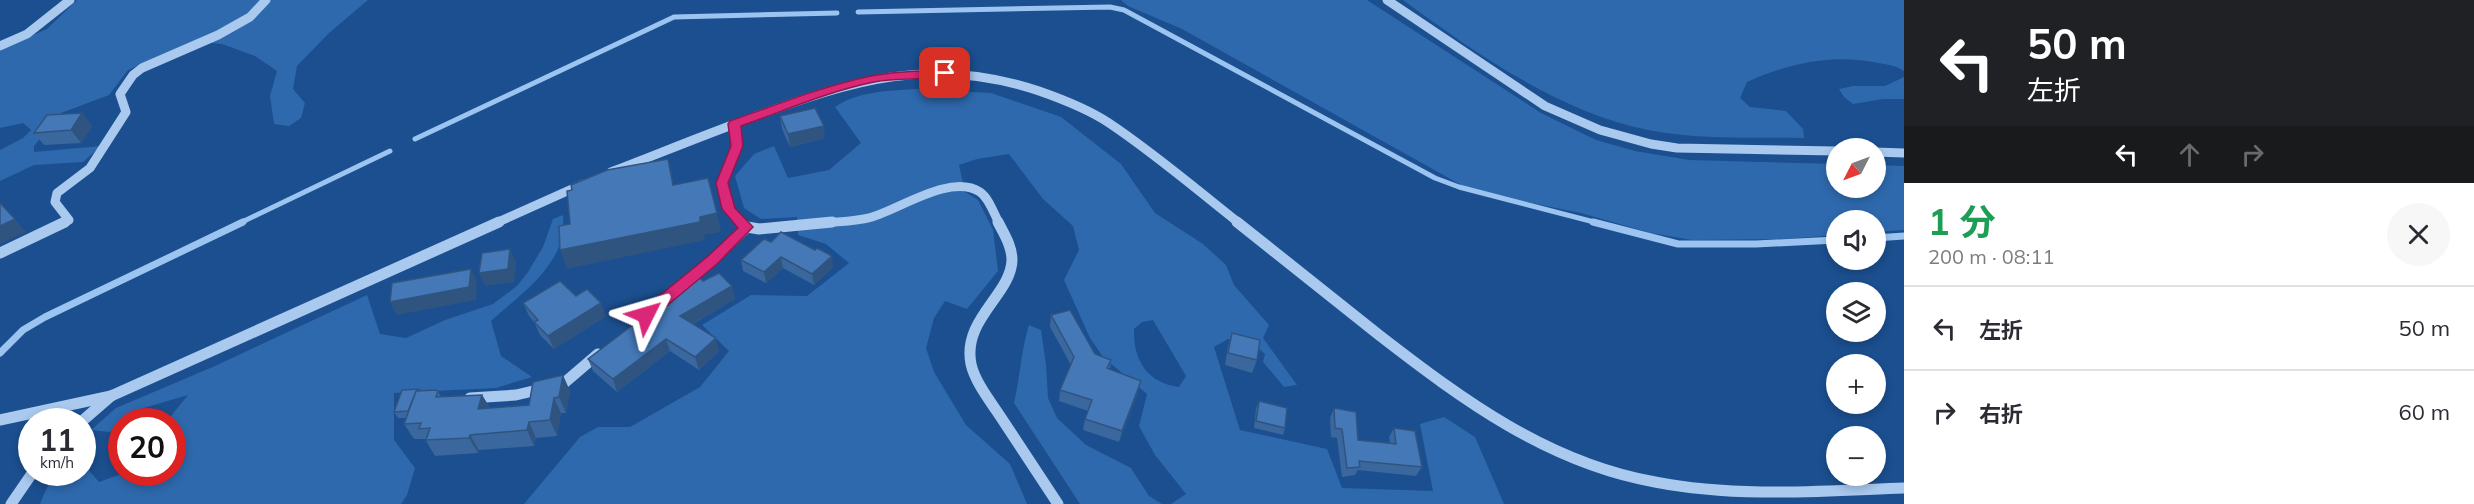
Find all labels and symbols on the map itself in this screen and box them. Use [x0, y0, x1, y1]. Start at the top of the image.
pin [919, 47, 970, 98]
north arrow [1826, 138, 1886, 198]
position arrow [614, 283, 678, 347]
speed limit sign: 20 [108, 408, 186, 486]

